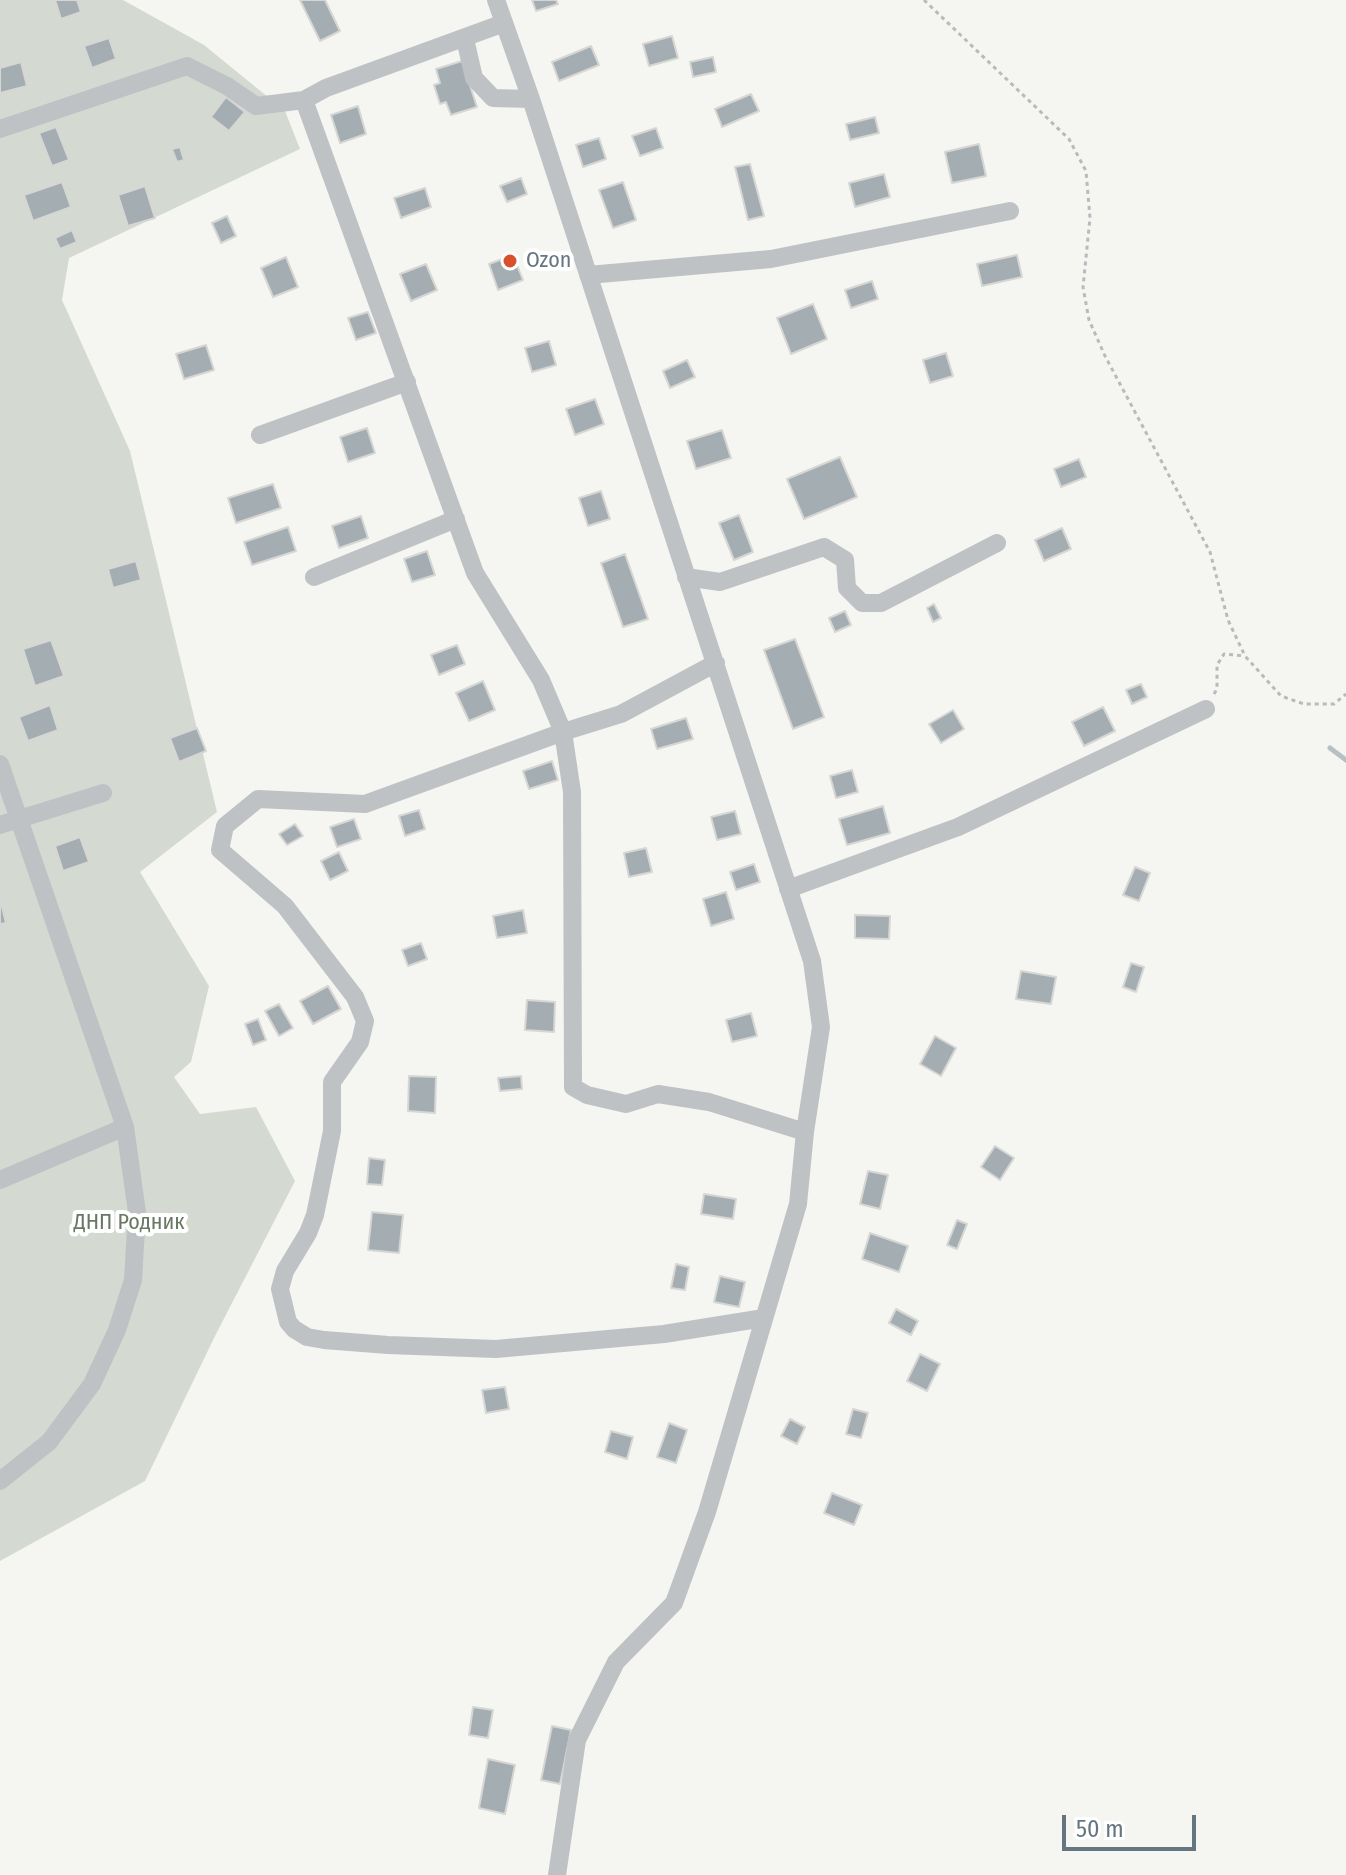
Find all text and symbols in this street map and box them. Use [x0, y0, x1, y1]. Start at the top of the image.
place label: Ozon [526, 248, 571, 274]
marker: Ozon [501, 252, 519, 270]
park label: ДНП Родник [73, 1210, 185, 1236]
scale bar [1066, 1799, 1200, 1849]
text: 50 m [1076, 1815, 1124, 1843]

